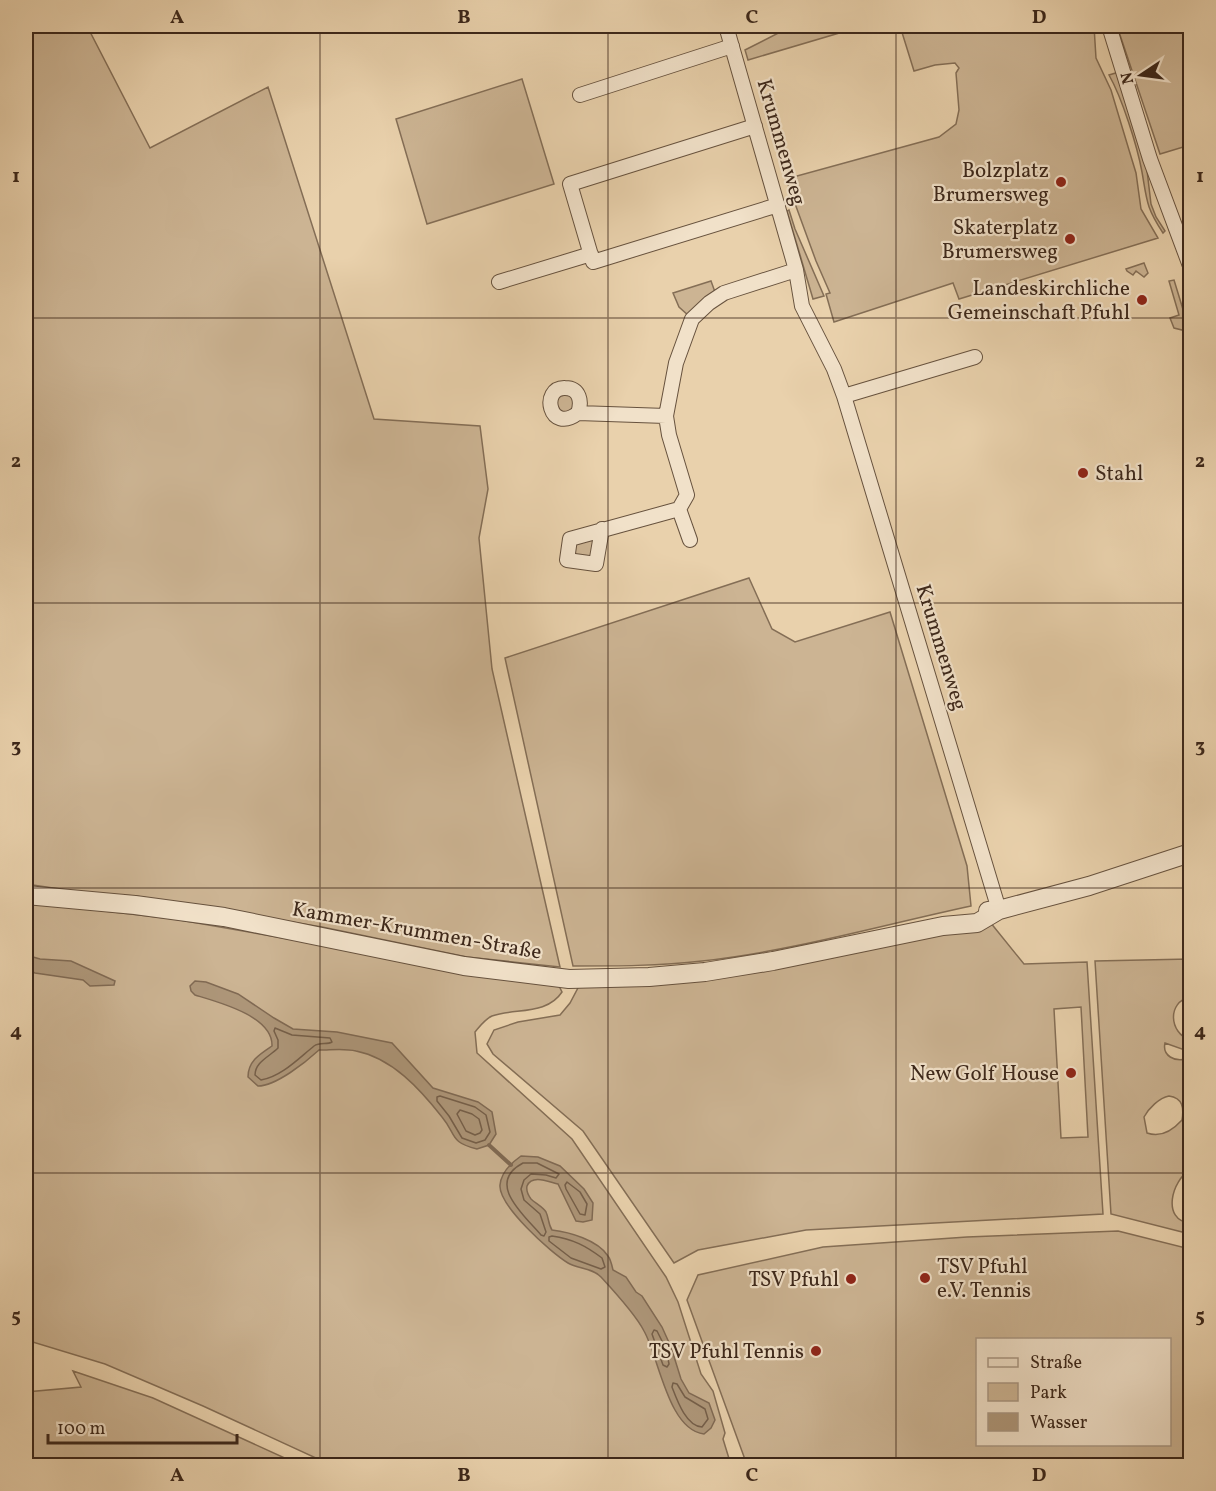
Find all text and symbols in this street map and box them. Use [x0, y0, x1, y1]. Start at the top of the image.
text: A [170, 4, 184, 32]
text: B [457, 4, 471, 32]
text: C [746, 4, 759, 32]
text: D [1032, 4, 1046, 32]
north arrow [1111, 45, 1171, 105]
text: N [1116, 69, 1140, 86]
street label: Krummenweg [749, 76, 812, 209]
place label: Bolzplatz Brumersweg [933, 157, 1049, 210]
text: 1 [12, 163, 20, 191]
text: 1 [1196, 163, 1204, 191]
marker: Bolzplatz Brumersweg [1054, 175, 1068, 189]
place label: Skaterplatz Brumersweg [942, 214, 1058, 267]
marker: Skaterplatz Brumersweg [1063, 232, 1077, 246]
place label: Landeskirchliche Gemeinschaft Pfuhl [948, 275, 1130, 328]
marker: Landeskirchliche Gemeinschaft Pfuhl [1135, 293, 1149, 307]
text: 2 [11, 448, 21, 476]
text: 2 [1195, 448, 1205, 476]
place label: Stahl [1095, 460, 1143, 489]
marker: Stahl [1076, 466, 1090, 480]
street label: Krummenweg [908, 581, 974, 714]
text: 3 [11, 733, 21, 761]
text: 3 [1195, 733, 1205, 761]
street label: Kammer-Krummen-Straße [290, 895, 544, 968]
text: 4 [10, 1018, 22, 1046]
text: 4 [1194, 1018, 1206, 1046]
place label: New Golf House [910, 1060, 1059, 1089]
marker: New Golf House [1064, 1066, 1078, 1080]
place label: TSV Pfuhl e.V. Tennis [937, 1253, 1031, 1306]
place label: TSV Pfuhl [748, 1266, 839, 1295]
marker: TSV Pfuhl e.V. Tennis [918, 1271, 932, 1285]
marker: TSV Pfuhl [844, 1272, 858, 1286]
text: 5 [11, 1303, 21, 1331]
text: 5 [1195, 1303, 1205, 1331]
place label: TSV Pfuhl Tennis [649, 1338, 804, 1367]
legend [976, 1338, 1171, 1446]
marker: TSV Pfuhl Tennis [809, 1344, 823, 1358]
text: Straße [1030, 1351, 1082, 1376]
text: Park [1030, 1381, 1067, 1406]
scale bar [48, 1407, 237, 1445]
text: Wasser [1030, 1411, 1088, 1436]
text: 100 m [57, 1417, 106, 1442]
text: A [170, 1462, 184, 1490]
text: B [457, 1462, 471, 1490]
text: C [746, 1462, 759, 1490]
text: D [1032, 1462, 1046, 1490]

